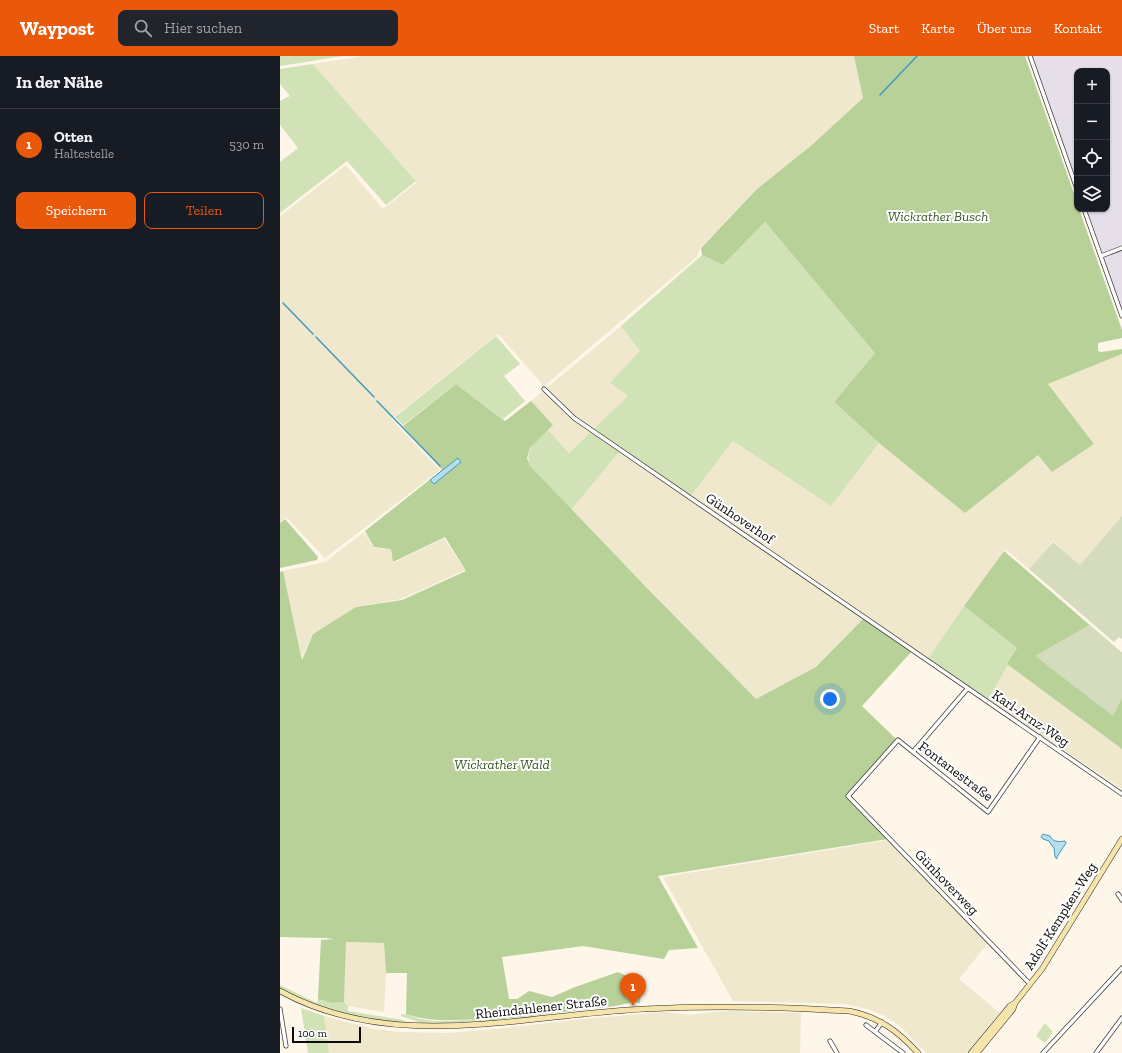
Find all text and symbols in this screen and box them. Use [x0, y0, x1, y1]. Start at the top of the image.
search box [118, 10, 398, 46]
text: Waypost [20, 17, 94, 40]
icon: search [132, 17, 154, 39]
text: Hier suchen [164, 19, 242, 37]
text: Start [869, 20, 899, 37]
text: Karte [921, 20, 955, 37]
text: Über uns [977, 20, 1032, 37]
text: Kontakt [1054, 20, 1102, 37]
map controls [1074, 68, 1110, 212]
button: + [1074, 68, 1110, 104]
text: In der Nähe [16, 72, 103, 92]
button: − [1074, 104, 1110, 140]
text: Otten [54, 128, 93, 146]
text: 1 [26, 137, 32, 152]
text: 530 m [229, 137, 264, 152]
button: locate [1074, 140, 1110, 176]
text: Haltestelle [54, 146, 114, 161]
button: layers [1074, 176, 1110, 212]
button: Speichern [16, 192, 136, 229]
button: Teilen [144, 192, 264, 229]
park label: Wickrather Busch [888, 208, 988, 225]
street label: Günhoverhof [702, 489, 779, 548]
street label: Karl-Arnz-Weg [989, 686, 1073, 751]
your location [820, 689, 840, 709]
street label: Fontanestraße [915, 738, 997, 805]
park label: Wickrather Wald [454, 756, 550, 773]
street label: Günhoverweg [911, 846, 982, 919]
street label: Adolf-Kempken-Weg [1020, 859, 1101, 973]
pin: 1 [620, 973, 646, 1006]
street label: Rheindahlener Straße [475, 992, 608, 1023]
scale bar [292, 1025, 361, 1044]
text: 100 m [298, 1027, 327, 1040]

